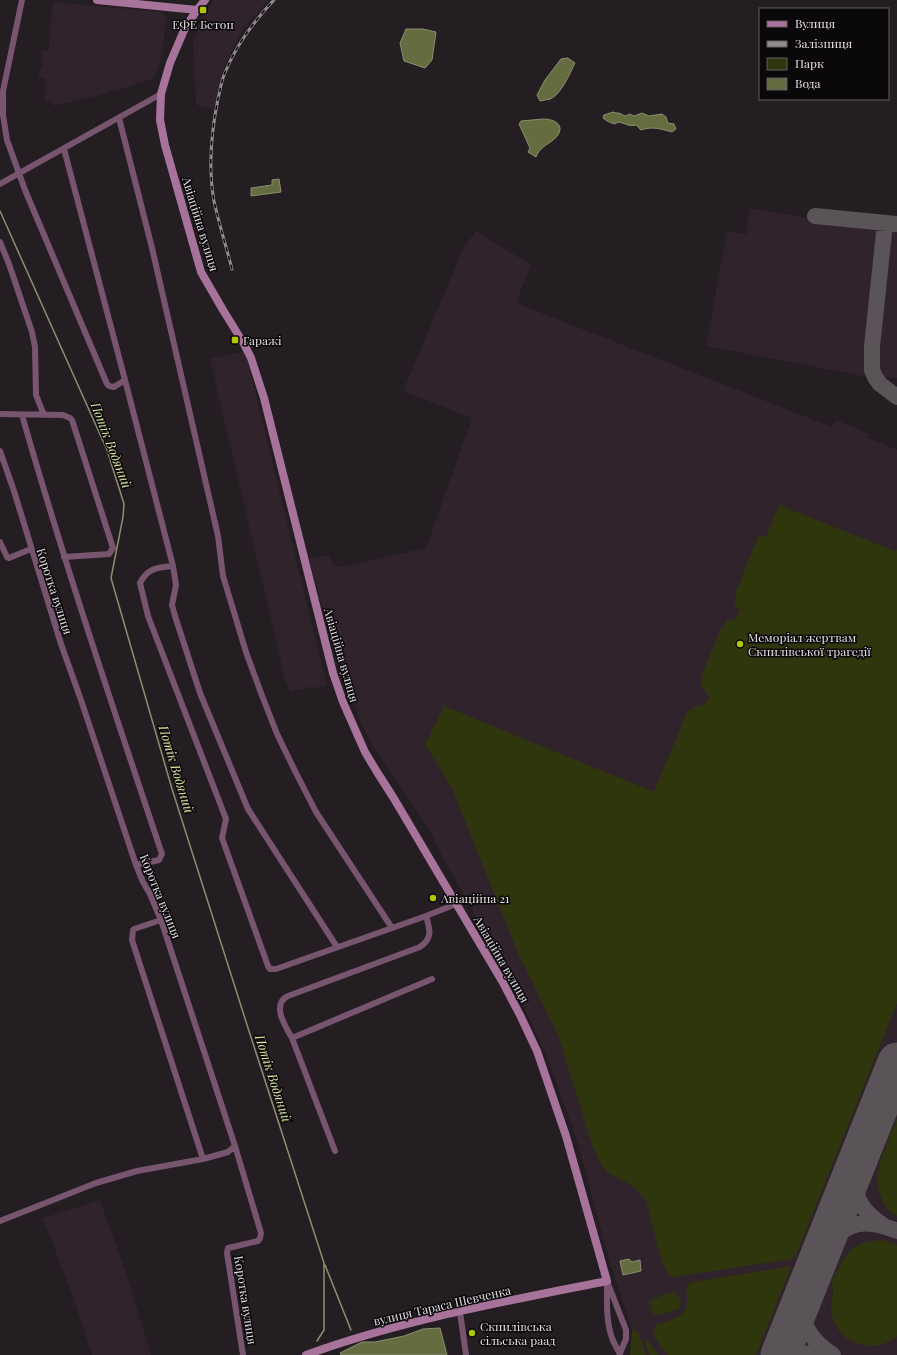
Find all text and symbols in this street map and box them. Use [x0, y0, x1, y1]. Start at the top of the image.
marker: ЕФЕ Бетон [198, 5, 208, 15]
legend [759, 8, 889, 100]
text: Вулиця [795, 15, 836, 31]
place label: ЕФЕ Бетон [172, 16, 234, 32]
text: Залізниця [795, 35, 853, 51]
text: Парк [795, 55, 824, 71]
text: Вода [795, 75, 821, 91]
street label: Авіаційна вулиця [179, 174, 223, 274]
place label: Гаражі [243, 332, 282, 348]
marker: Гаражі [230, 335, 240, 345]
water label: Потік Водяний [87, 399, 136, 491]
street label: Коротка вулиця [34, 546, 77, 637]
street label: Авіаційна вулиця [321, 605, 363, 705]
place label: Меморіал жертвам Скнилівської трагедії [748, 629, 871, 659]
marker: Меморіал жертвам Скнилівської трагедії [735, 639, 745, 649]
water label: Потік Водяний [155, 722, 199, 816]
street label: Коротка вулиця [137, 851, 185, 941]
place label: Авіаційна 21 [440, 890, 510, 906]
marker: Авіаційна 21 [428, 893, 438, 903]
street label: Авіаційна вулиця [470, 912, 534, 1006]
water label: Потік Водяний [252, 1031, 296, 1125]
street label: Коротка вулиця [231, 1254, 261, 1346]
street label: вулиця Тараса Шевченка [372, 1281, 512, 1329]
place label: Скнилівська сільська раад [480, 1318, 556, 1348]
marker: Скнилівська сільська раад [467, 1328, 477, 1338]

